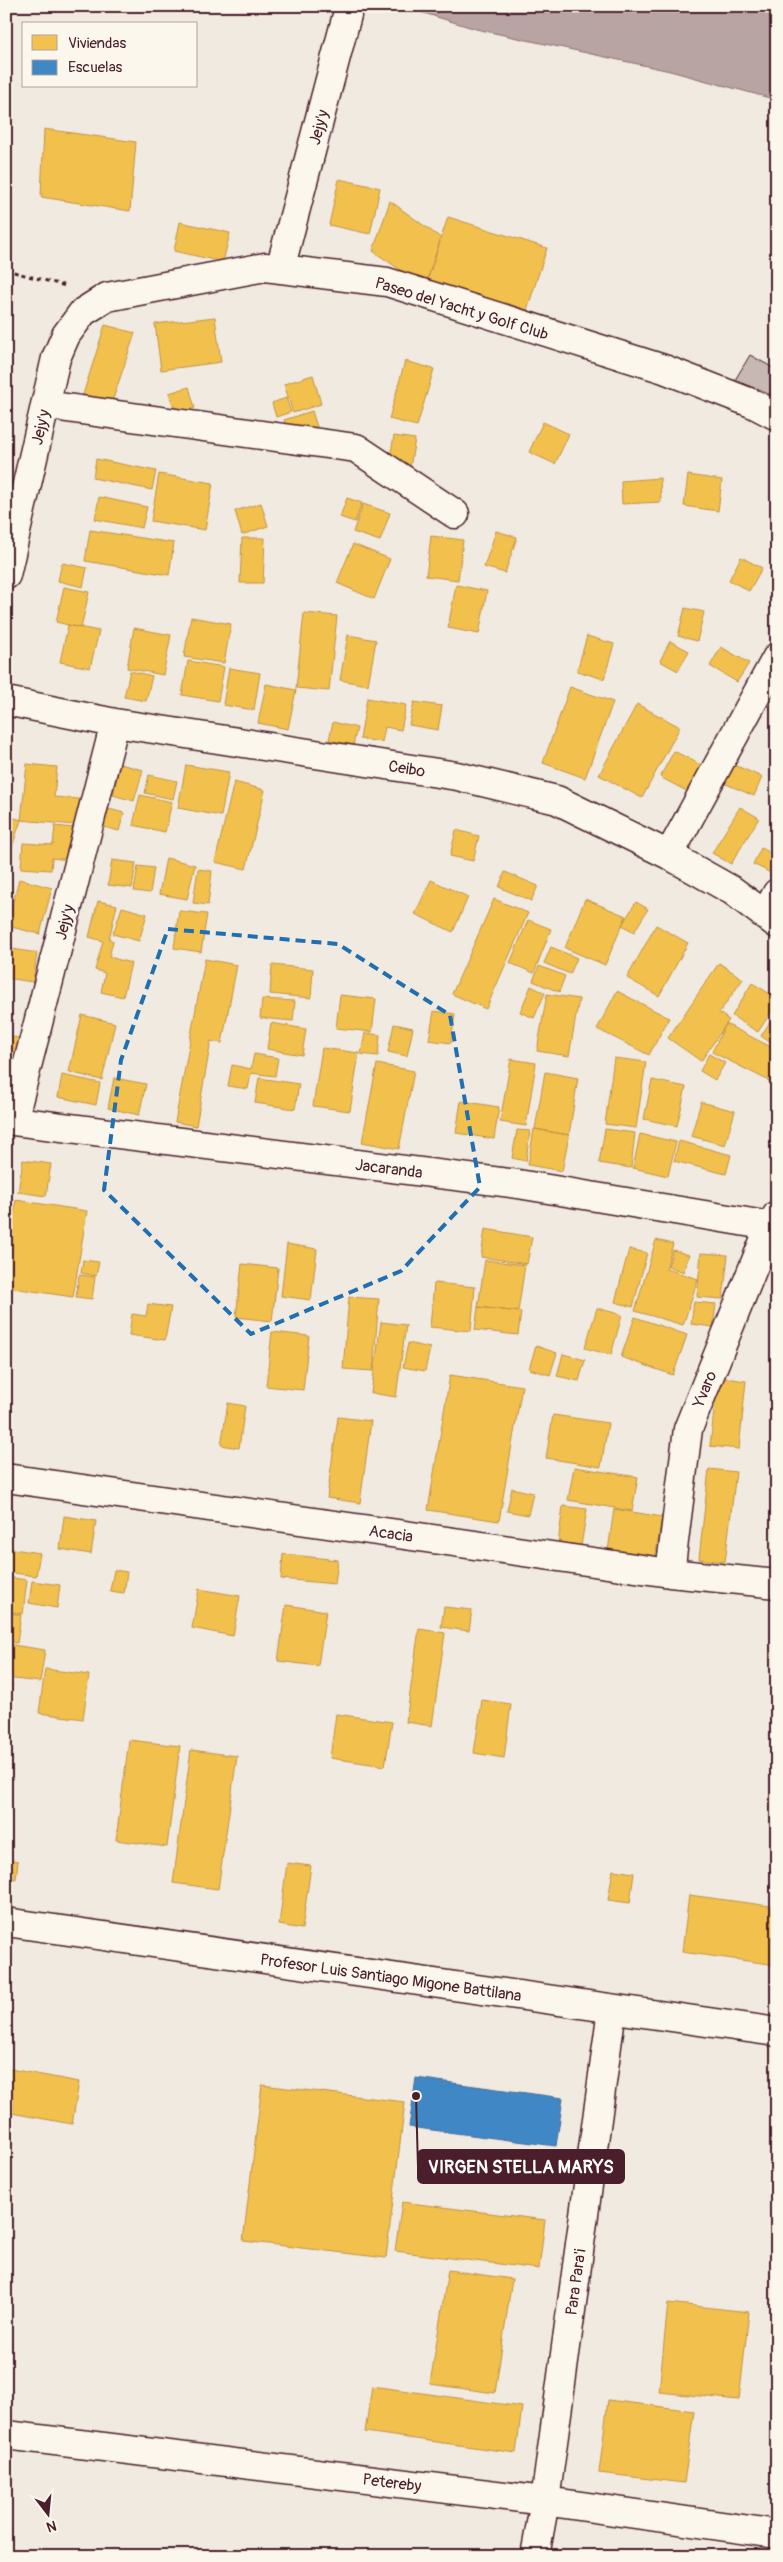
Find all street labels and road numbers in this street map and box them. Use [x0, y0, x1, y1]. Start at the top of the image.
street label: Jejy'y [305, 107, 333, 147]
street label: Paseo del Yacht y Golf Club [373, 273, 551, 345]
street label: Jejy'y [27, 407, 55, 447]
street label: Ceibo [387, 756, 427, 782]
street label: Jejy'y [51, 902, 79, 942]
street label: Jacaranda [354, 1155, 424, 1183]
street label: Yvaro [688, 1368, 721, 1412]
street label: Acacia [367, 1521, 414, 1547]
street label: Profesor Luis Santiago Migone Battilana [259, 1950, 523, 2006]
street label: Para Para'i [561, 2247, 591, 2317]
street label: Petereby [361, 2469, 423, 2497]

